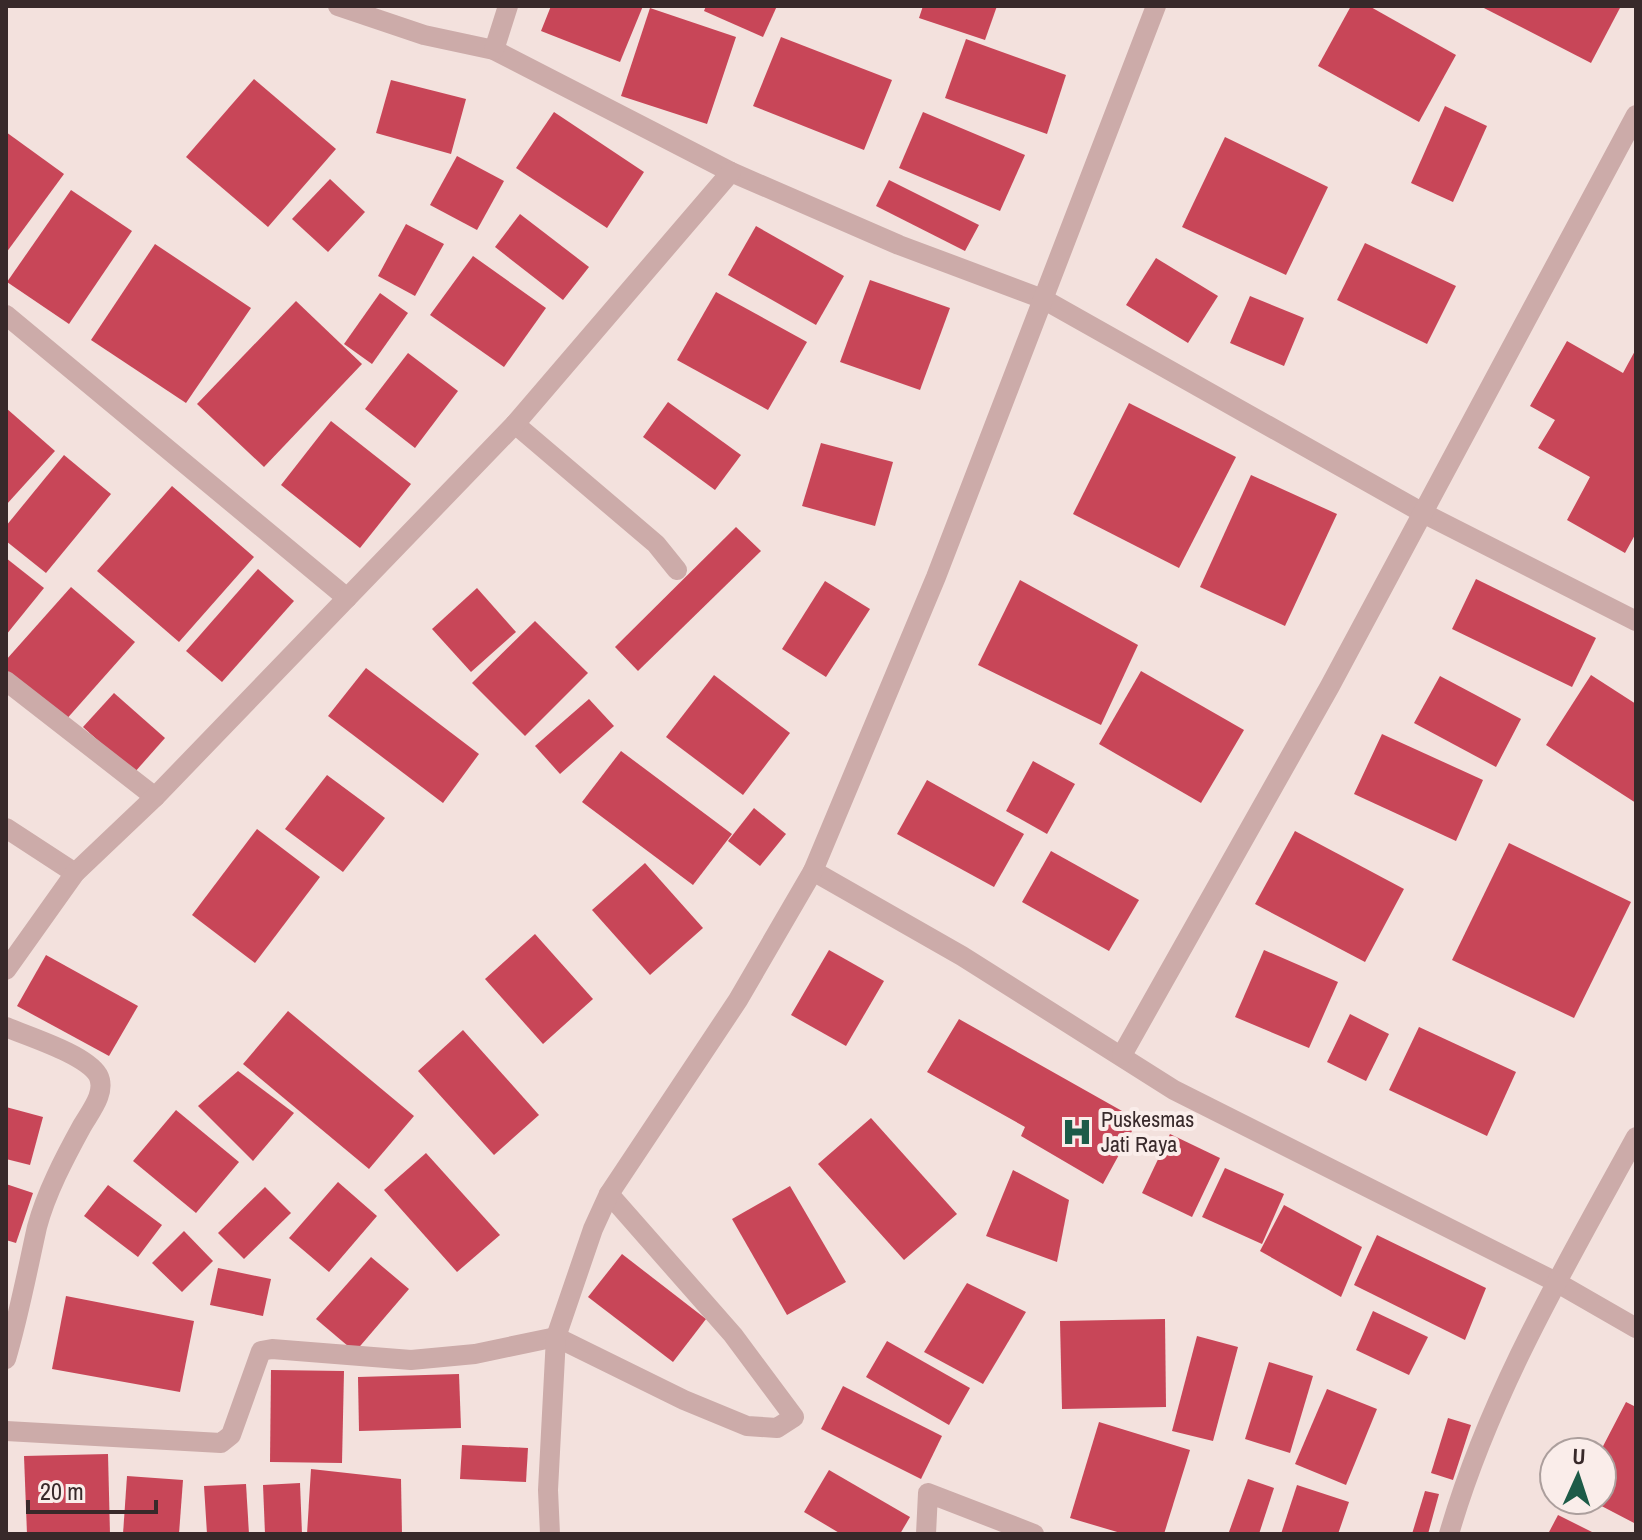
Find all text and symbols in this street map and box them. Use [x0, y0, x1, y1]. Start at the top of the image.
place label: Puskesmas Jati Raya [1101, 1104, 1194, 1159]
hospital icon: Puskesmas Jati Raya [1060, 1115, 1094, 1149]
north arrow [1538, 1436, 1618, 1516]
text: U [1572, 1441, 1586, 1471]
scale bar [28, 1464, 156, 1514]
text: 20 m [40, 1475, 84, 1507]

